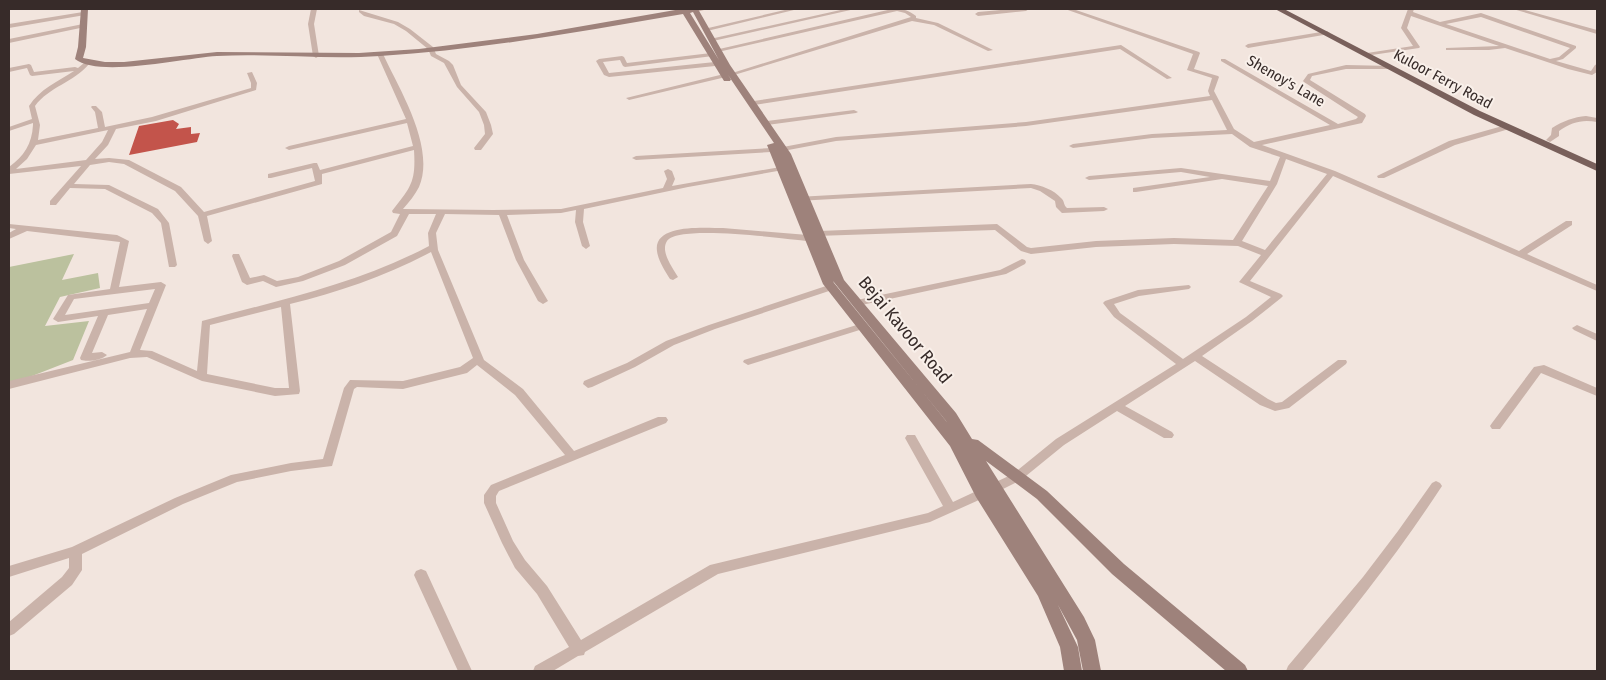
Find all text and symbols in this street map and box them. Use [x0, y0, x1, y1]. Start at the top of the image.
street label: Kuloor Ferry Road [1391, 45, 1495, 113]
street label: Shenoy's Lane [1244, 51, 1328, 111]
street label: Bejai Kavoor Road [854, 272, 956, 388]

